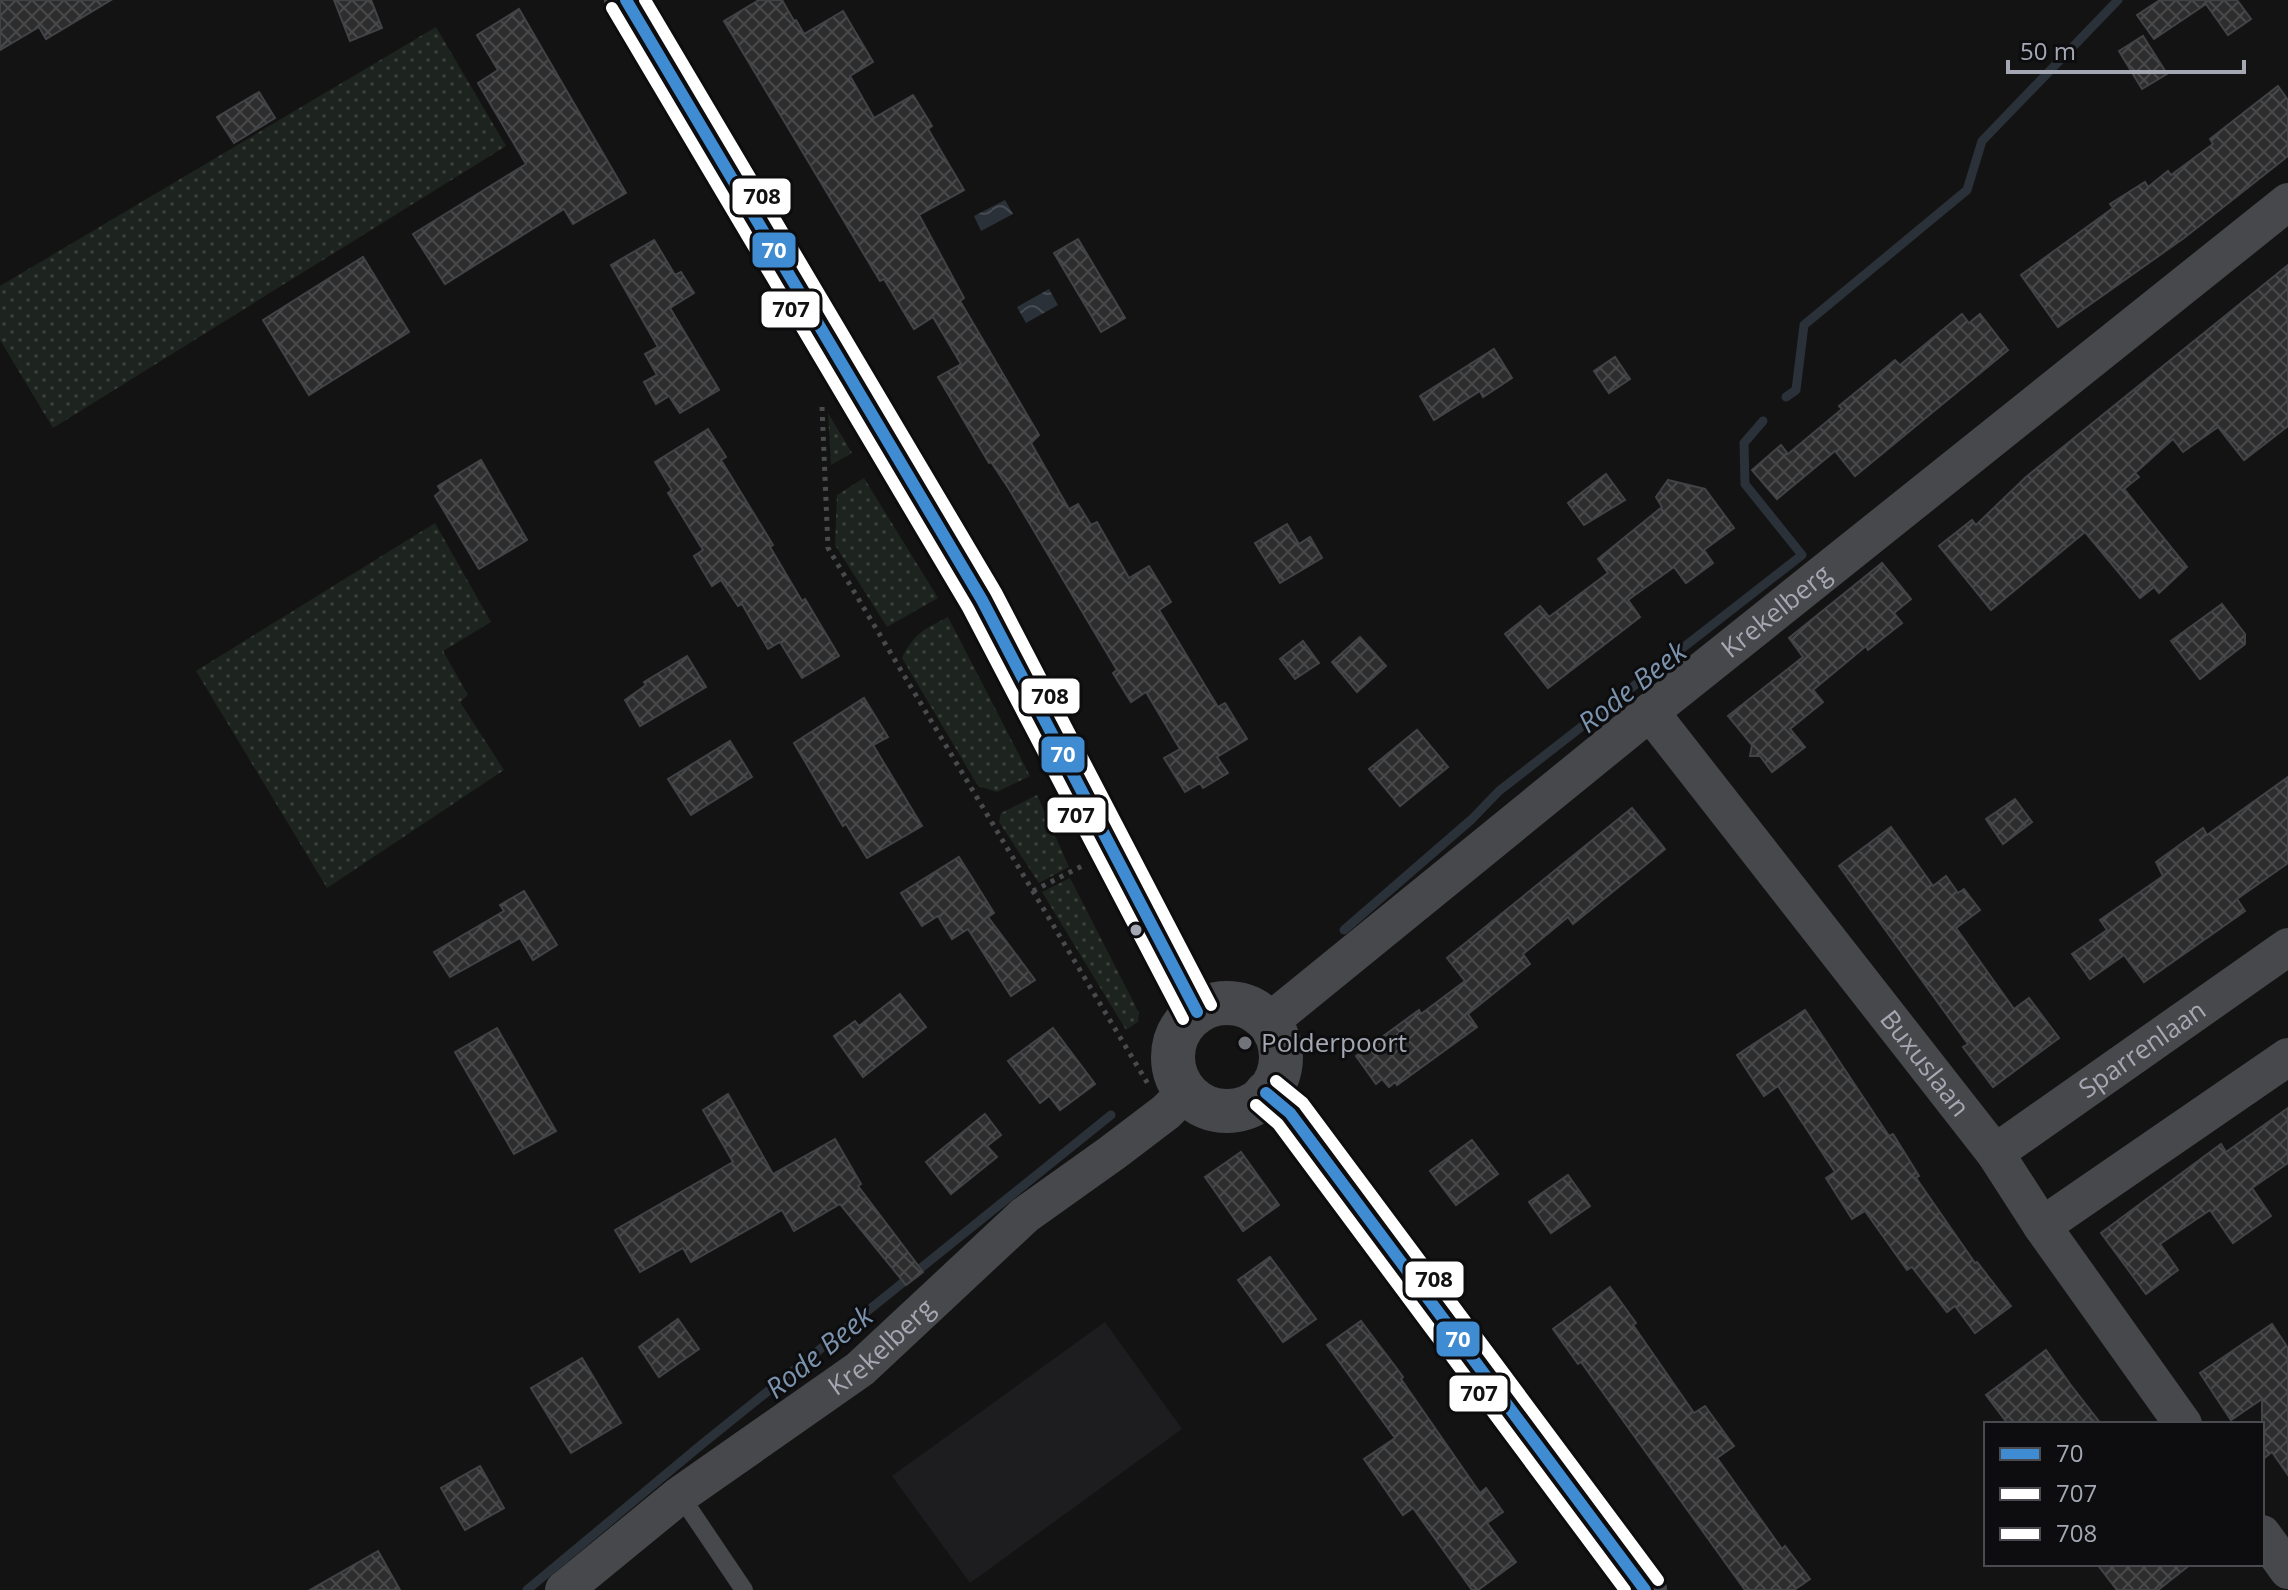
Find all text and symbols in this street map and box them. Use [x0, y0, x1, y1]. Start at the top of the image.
scale bar [2008, 24, 2244, 74]
text: 50 m [2020, 34, 2076, 67]
line badge: 708 [731, 177, 792, 216]
text: 708 [743, 180, 781, 210]
line badge: 70 [751, 231, 797, 269]
text: 70 [761, 234, 787, 264]
line badge: 707 [760, 290, 821, 329]
text: 707 [772, 293, 810, 323]
street label: Krekelberg [1713, 555, 1838, 665]
water label: Rode Beek [1569, 631, 1694, 740]
line badge: 708 [1020, 677, 1081, 715]
text: 708 [1031, 680, 1069, 710]
line badge: 70 [1040, 735, 1086, 774]
text: 70 [1050, 738, 1076, 768]
line badge: 707 [1046, 796, 1107, 834]
text: 707 [1057, 799, 1095, 829]
unlabelled marker [1128, 922, 1144, 938]
street label: Sparrenlaan [2071, 991, 2213, 1106]
street label: Buxuslaan [1873, 1002, 1979, 1123]
place label: Polderpoort [1261, 1024, 1407, 1060]
marker: Polderpoort [1236, 1034, 1254, 1052]
line badge: 708 [1404, 1260, 1465, 1299]
text: 708 [1415, 1263, 1453, 1293]
street label: Krekelberg [820, 1290, 942, 1403]
water label: Rode Beek [757, 1295, 881, 1406]
line badge: 70 [1435, 1320, 1481, 1358]
text: 70 [1445, 1323, 1471, 1353]
line badge: 707 [1448, 1374, 1509, 1413]
text: 707 [1460, 1377, 1498, 1407]
legend [1984, 1422, 2264, 1566]
text: 70 [2056, 1436, 2083, 1469]
text: 707 [2056, 1476, 2097, 1509]
text: 708 [2056, 1516, 2097, 1549]

